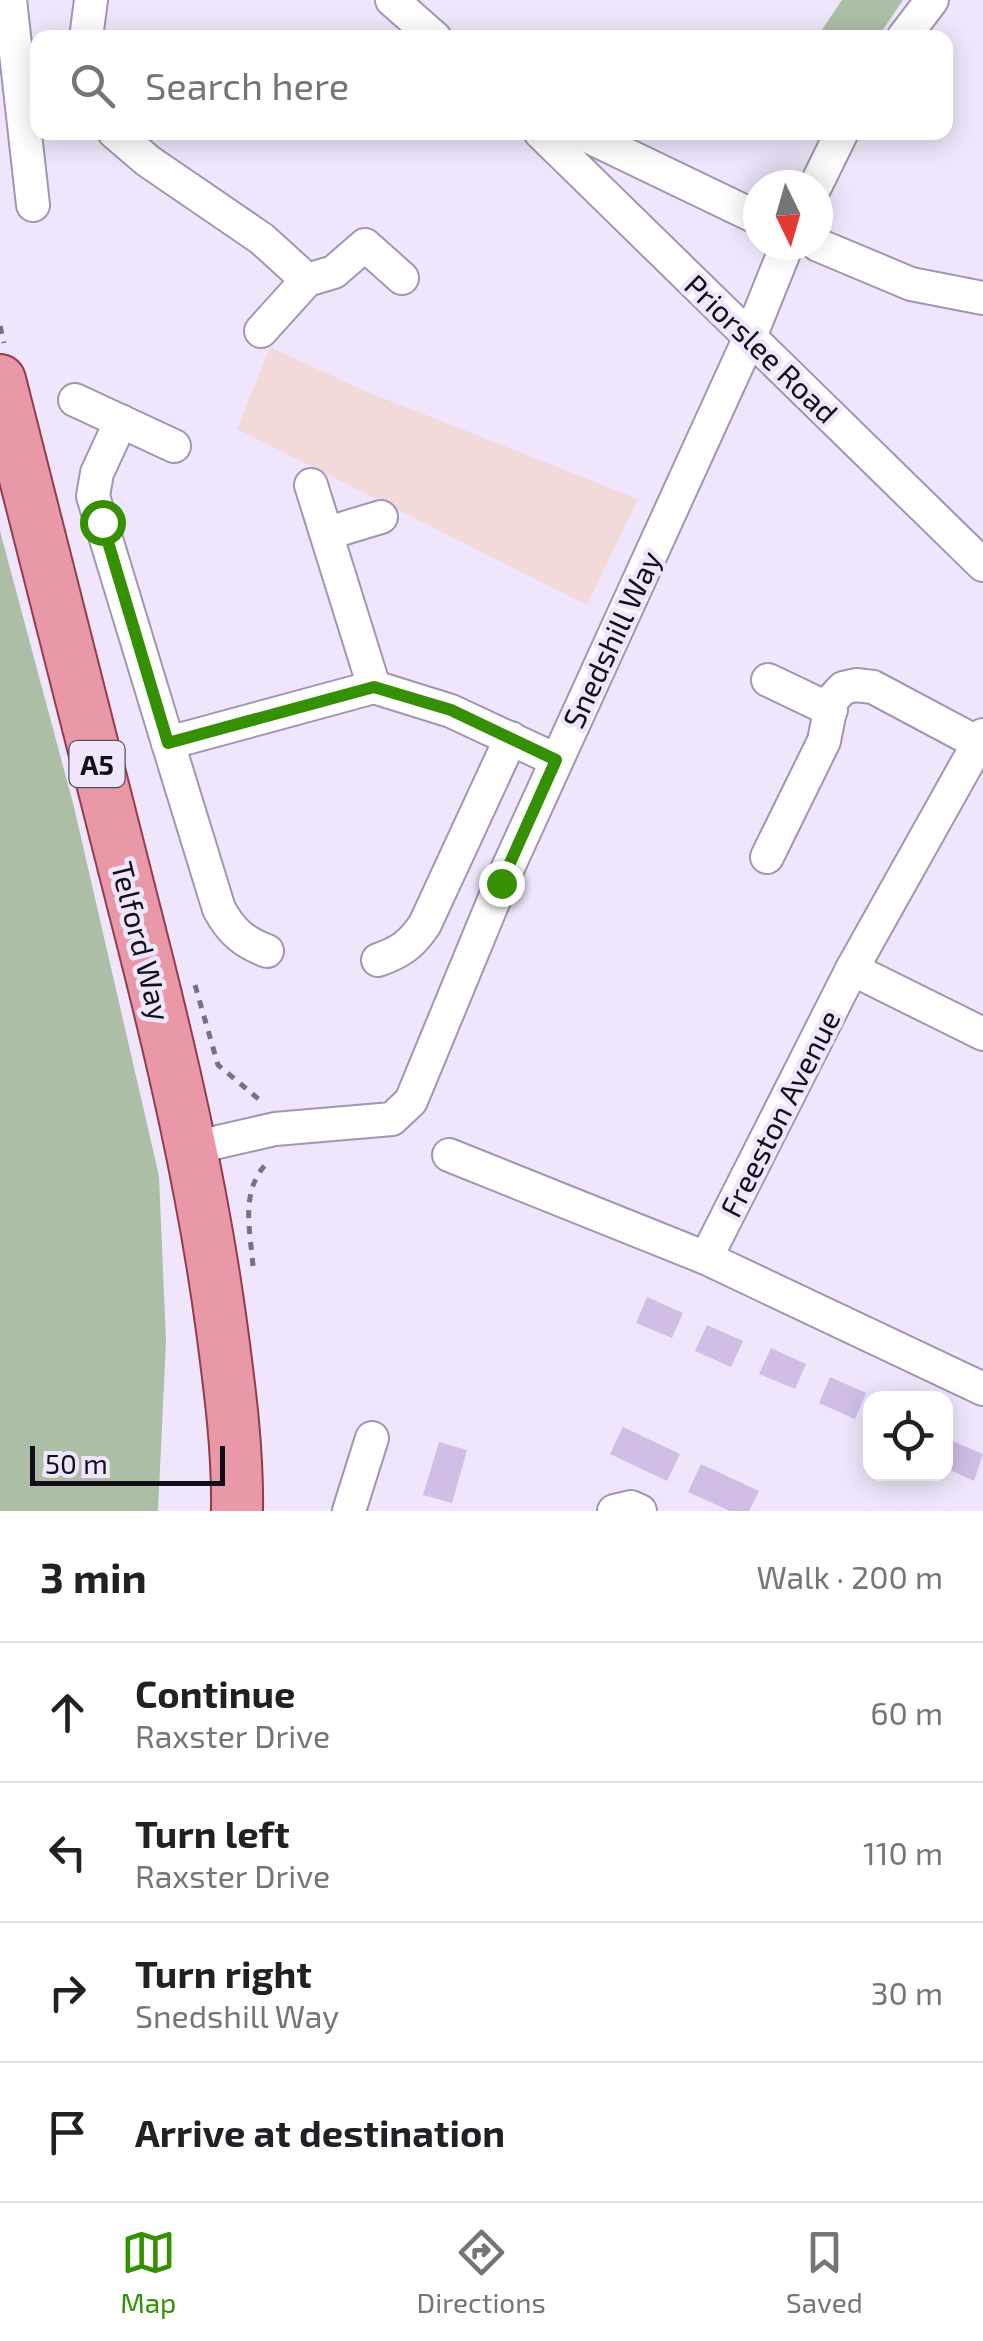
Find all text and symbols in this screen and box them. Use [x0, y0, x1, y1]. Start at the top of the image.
search box [30, 30, 953, 140]
icon: search [65, 58, 120, 113]
text: Search here [145, 62, 349, 108]
north arrow [743, 170, 833, 260]
street label: Priorslee Road [678, 266, 846, 430]
route start [80, 500, 126, 546]
street label: Snedshill Way [554, 545, 668, 733]
road number: A5 [70, 741, 124, 787]
street label: Telford Way [105, 858, 179, 1024]
route end [479, 861, 525, 907]
street label: Freeston Avenue [711, 1004, 847, 1222]
map controls [863, 1391, 953, 1481]
button: locate [863, 1391, 953, 1481]
scale bar [30, 1441, 225, 1486]
text: 50 m [45, 1446, 108, 1480]
text: 3 min [40, 1551, 147, 1601]
text: Walk · 200 m [756, 1557, 943, 1595]
text: Continue [135, 1670, 295, 1716]
icon: ahead [40, 1685, 95, 1740]
text: 60 m [870, 1693, 943, 1731]
text: Raxster Drive [135, 1716, 330, 1754]
text: Turn left [135, 1810, 290, 1856]
icon: left [40, 1825, 95, 1880]
text: 110 m [863, 1833, 943, 1871]
text: Raxster Drive [135, 1856, 330, 1894]
text: Turn right [135, 1950, 312, 1996]
icon: right [40, 1965, 95, 2020]
text: 30 m [871, 1973, 943, 2011]
text: Snedshill Way [135, 1996, 339, 2034]
icon: arrive [40, 2105, 95, 2160]
text: Arrive at destination [135, 2109, 505, 2155]
tab: Map [120, 2225, 176, 2319]
tab: Directions [417, 2225, 546, 2319]
tab: Saved [786, 2225, 863, 2319]

